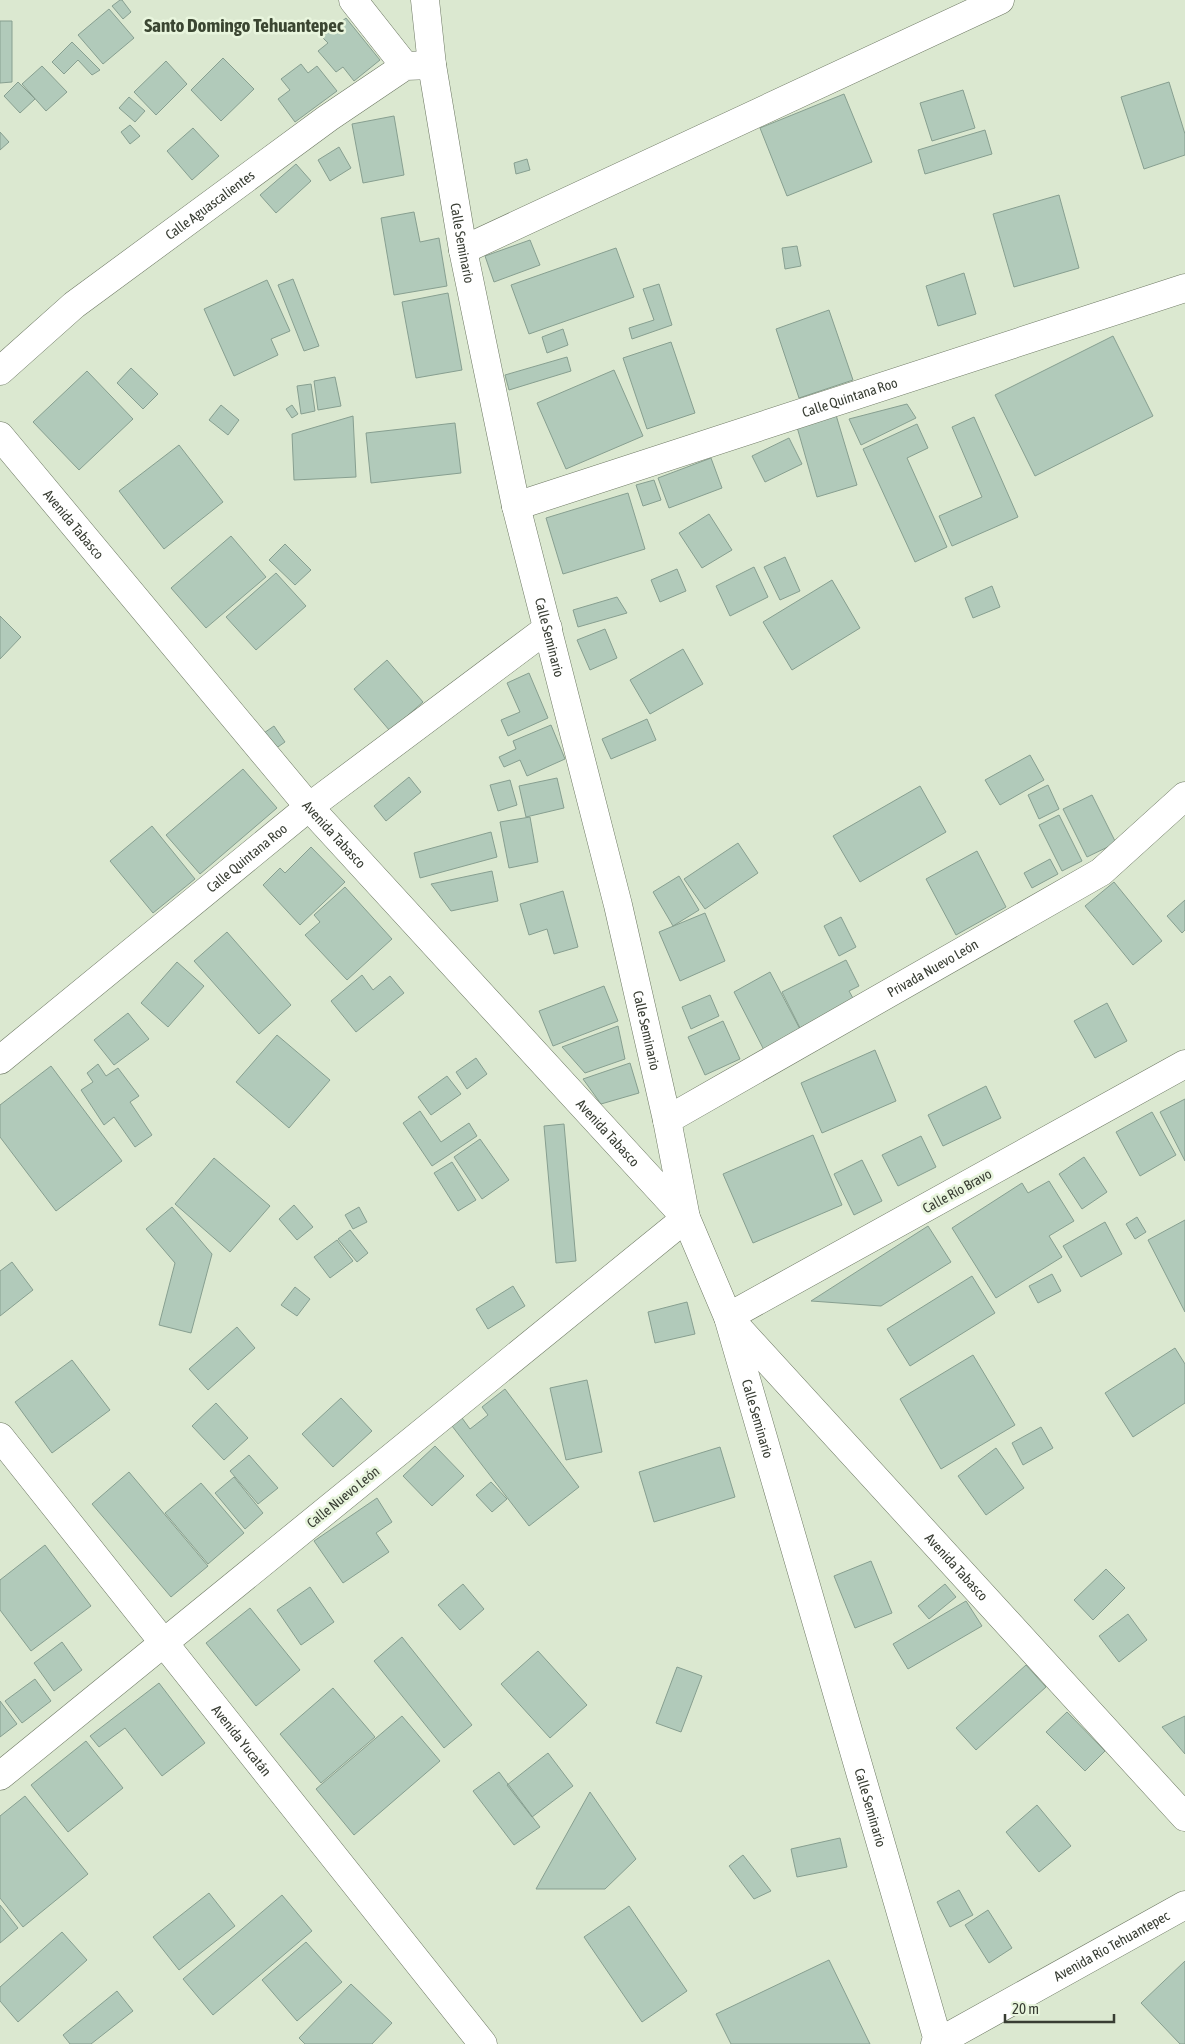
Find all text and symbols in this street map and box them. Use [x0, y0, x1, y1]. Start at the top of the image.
district label: Santo Domingo Tehuantepec [144, 14, 344, 36]
street label: Calle Aguascalientes [162, 167, 258, 243]
street label: Calle Seminario [447, 202, 478, 285]
street label: Calle Quintana Roo [800, 374, 899, 420]
street label: Avenida Tabasco [40, 486, 107, 562]
street label: Calle Seminario [532, 596, 567, 679]
street label: Avenida Tabasco [299, 798, 369, 871]
street label: Calle Quintana Roo [203, 820, 290, 896]
street label: Privada Nuevo León [884, 936, 981, 1000]
street label: Calle Seminario [630, 989, 663, 1072]
street label: Avenida Tabasco [573, 1096, 643, 1170]
street label: Calle Río Bravo [920, 1166, 994, 1216]
street label: Calle Seminario [739, 1377, 777, 1460]
street label: Calle Nuevo León [303, 1463, 383, 1531]
street label: Avenida Tabasco [922, 1530, 991, 1604]
street label: Avenida Yucatán [209, 1702, 275, 1779]
street label: Calle Seminario [851, 1766, 889, 1849]
street label: Avenida Río Tehuantepec [1051, 1907, 1173, 1984]
scale bar [1005, 1992, 1114, 2024]
text: 20 m [1012, 2000, 1039, 2017]

